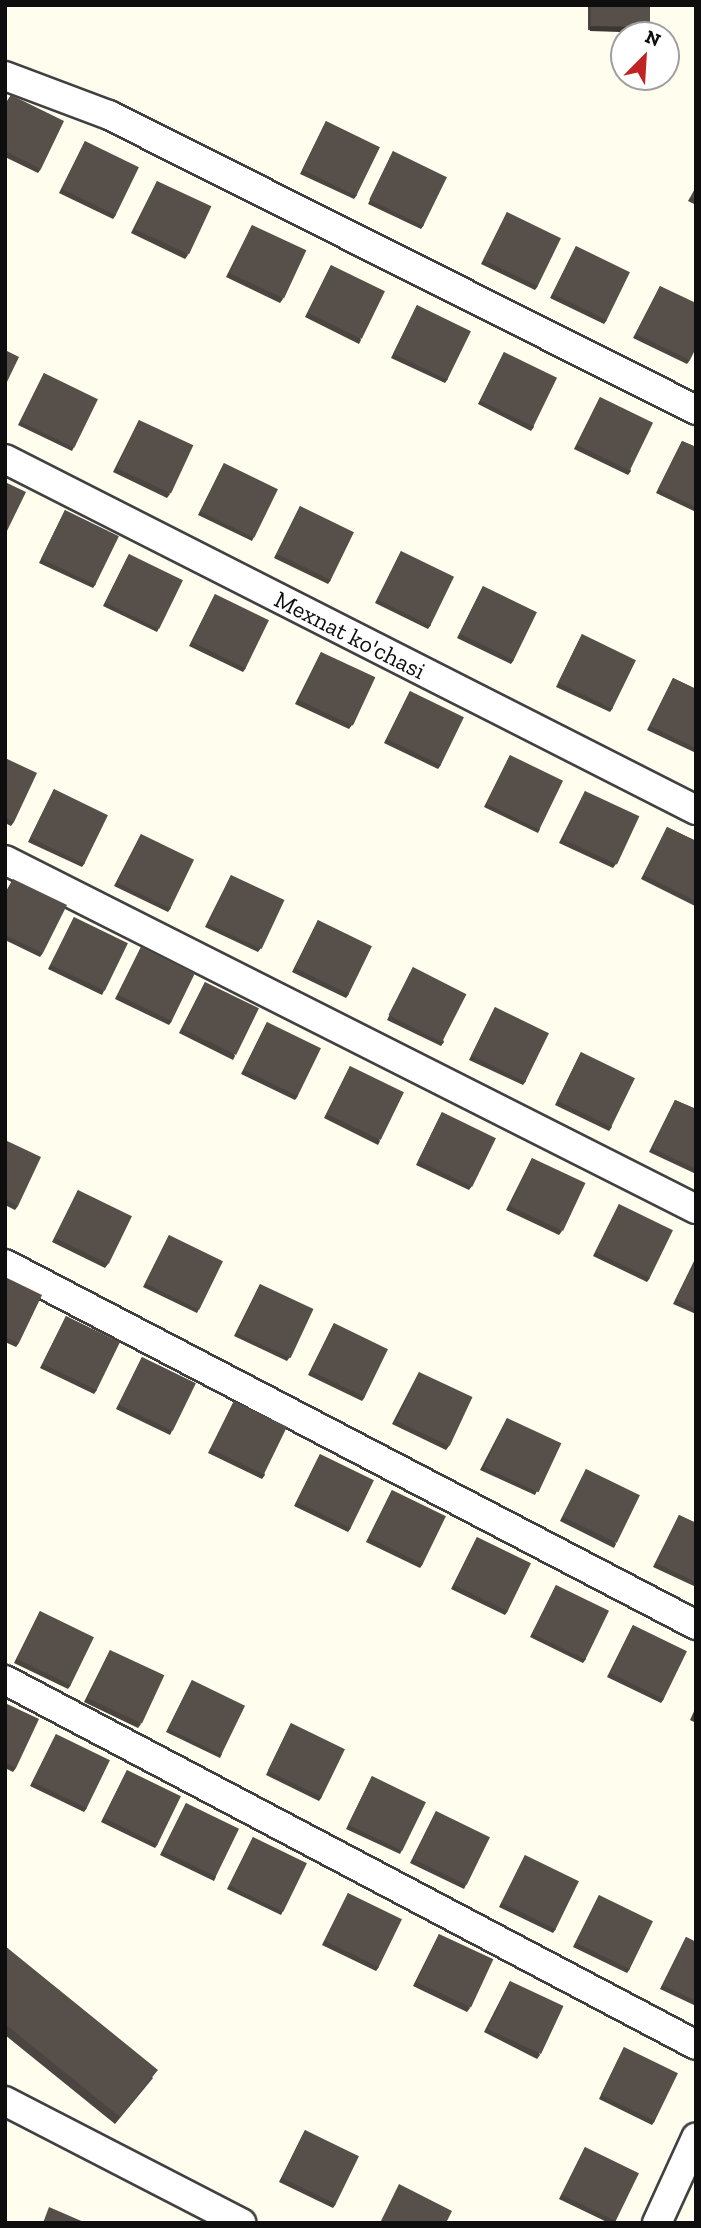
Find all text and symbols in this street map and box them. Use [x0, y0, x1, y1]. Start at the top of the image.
north arrow [610, 21, 680, 91]
text: N [642, 25, 664, 52]
street label: Mexnat ko'chasi [270, 585, 430, 685]

